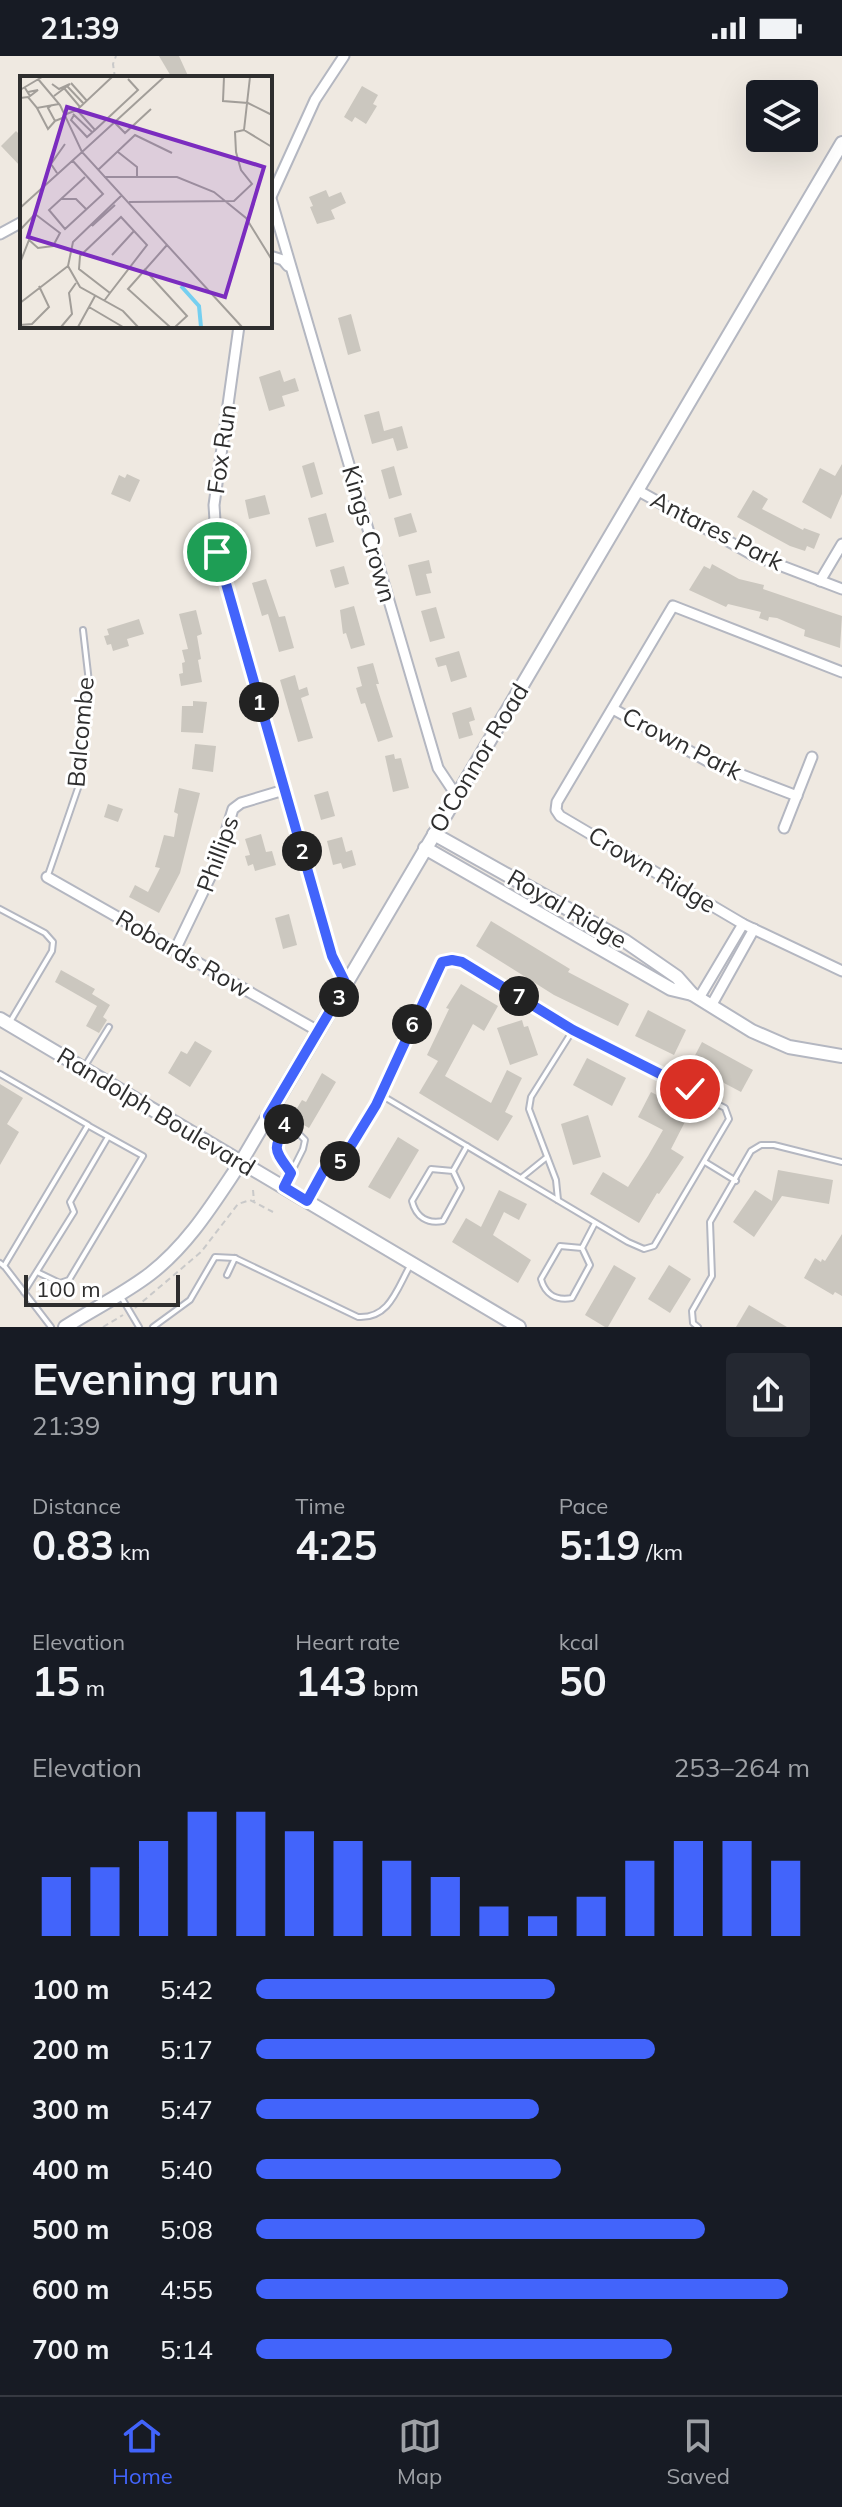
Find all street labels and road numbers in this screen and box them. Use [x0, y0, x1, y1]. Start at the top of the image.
street label: Fox Run [200, 402, 242, 496]
street label: Kings Crown [336, 462, 404, 606]
street label: Antares Park [646, 484, 789, 577]
street label: Balcombe [60, 676, 100, 788]
street label: O'Connor Road [422, 677, 534, 838]
street label: Crown Park [618, 700, 748, 786]
street label: Phillips [189, 811, 245, 896]
street label: Crown Ridge [583, 819, 722, 919]
street label: Royal Ridge [502, 862, 633, 954]
street label: Robards Row [111, 902, 256, 1004]
street label: Randolph Boulevard [52, 1040, 261, 1182]

